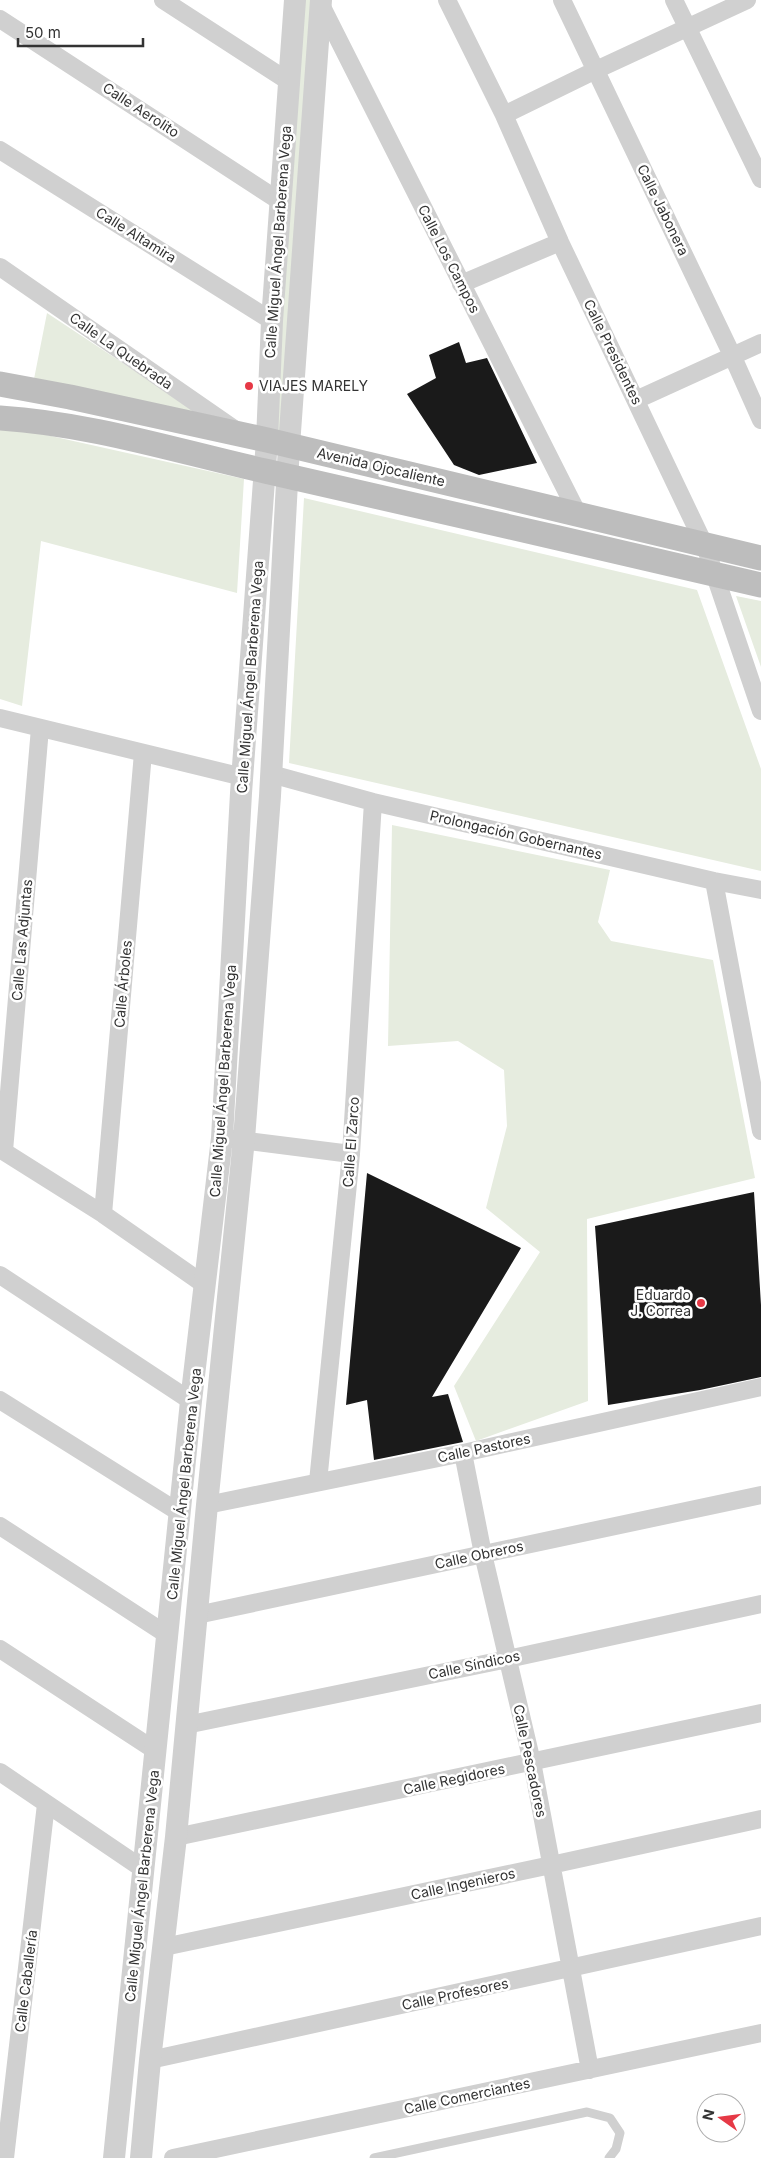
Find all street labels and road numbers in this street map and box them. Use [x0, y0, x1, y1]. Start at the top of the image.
street label: Calle Aerolito [100, 79, 183, 141]
street label: Calle Miguel Ángel Barberena Vega [261, 125, 294, 359]
street label: Calle Jabonera [634, 161, 693, 258]
street label: Calle Los Campos [415, 202, 484, 316]
street label: Calle Altamira [93, 203, 180, 266]
street label: Calle Presidentes [581, 296, 646, 407]
street label: Calle La Quebrada [66, 309, 176, 393]
street label: Avenida Ojocaliente [315, 444, 447, 490]
street label: Calle Miguel Ángel Barberena Vega [233, 560, 266, 794]
street label: Prolongación Gobernantes [428, 806, 604, 863]
street label: Calle Las Adjuntas [8, 878, 35, 1002]
street label: Calle Árboles [110, 939, 135, 1029]
street label: Calle Miguel Ángel Barberena Vega [206, 964, 239, 1198]
street label: Calle El Zarco [339, 1096, 362, 1188]
street label: Calle Miguel Ángel Barberena Vega [163, 1367, 204, 1601]
street label: Calle Pastores [436, 1429, 532, 1466]
street label: Calle Obreros [433, 1537, 525, 1572]
street label: Calle Síndicos [426, 1646, 521, 1683]
street label: Calle Pescadores [510, 1703, 551, 1819]
street label: Calle Regidores [402, 1759, 506, 1798]
street label: Calle Miguel Ángel Barberena Vega [121, 1769, 162, 2003]
street label: Calle Ingenieros [409, 1864, 517, 1903]
street label: Calle Caballería [11, 1929, 40, 2033]
street label: Calle Profesores [400, 1974, 510, 2013]
street label: Calle Comerciantes [402, 2074, 532, 2117]

